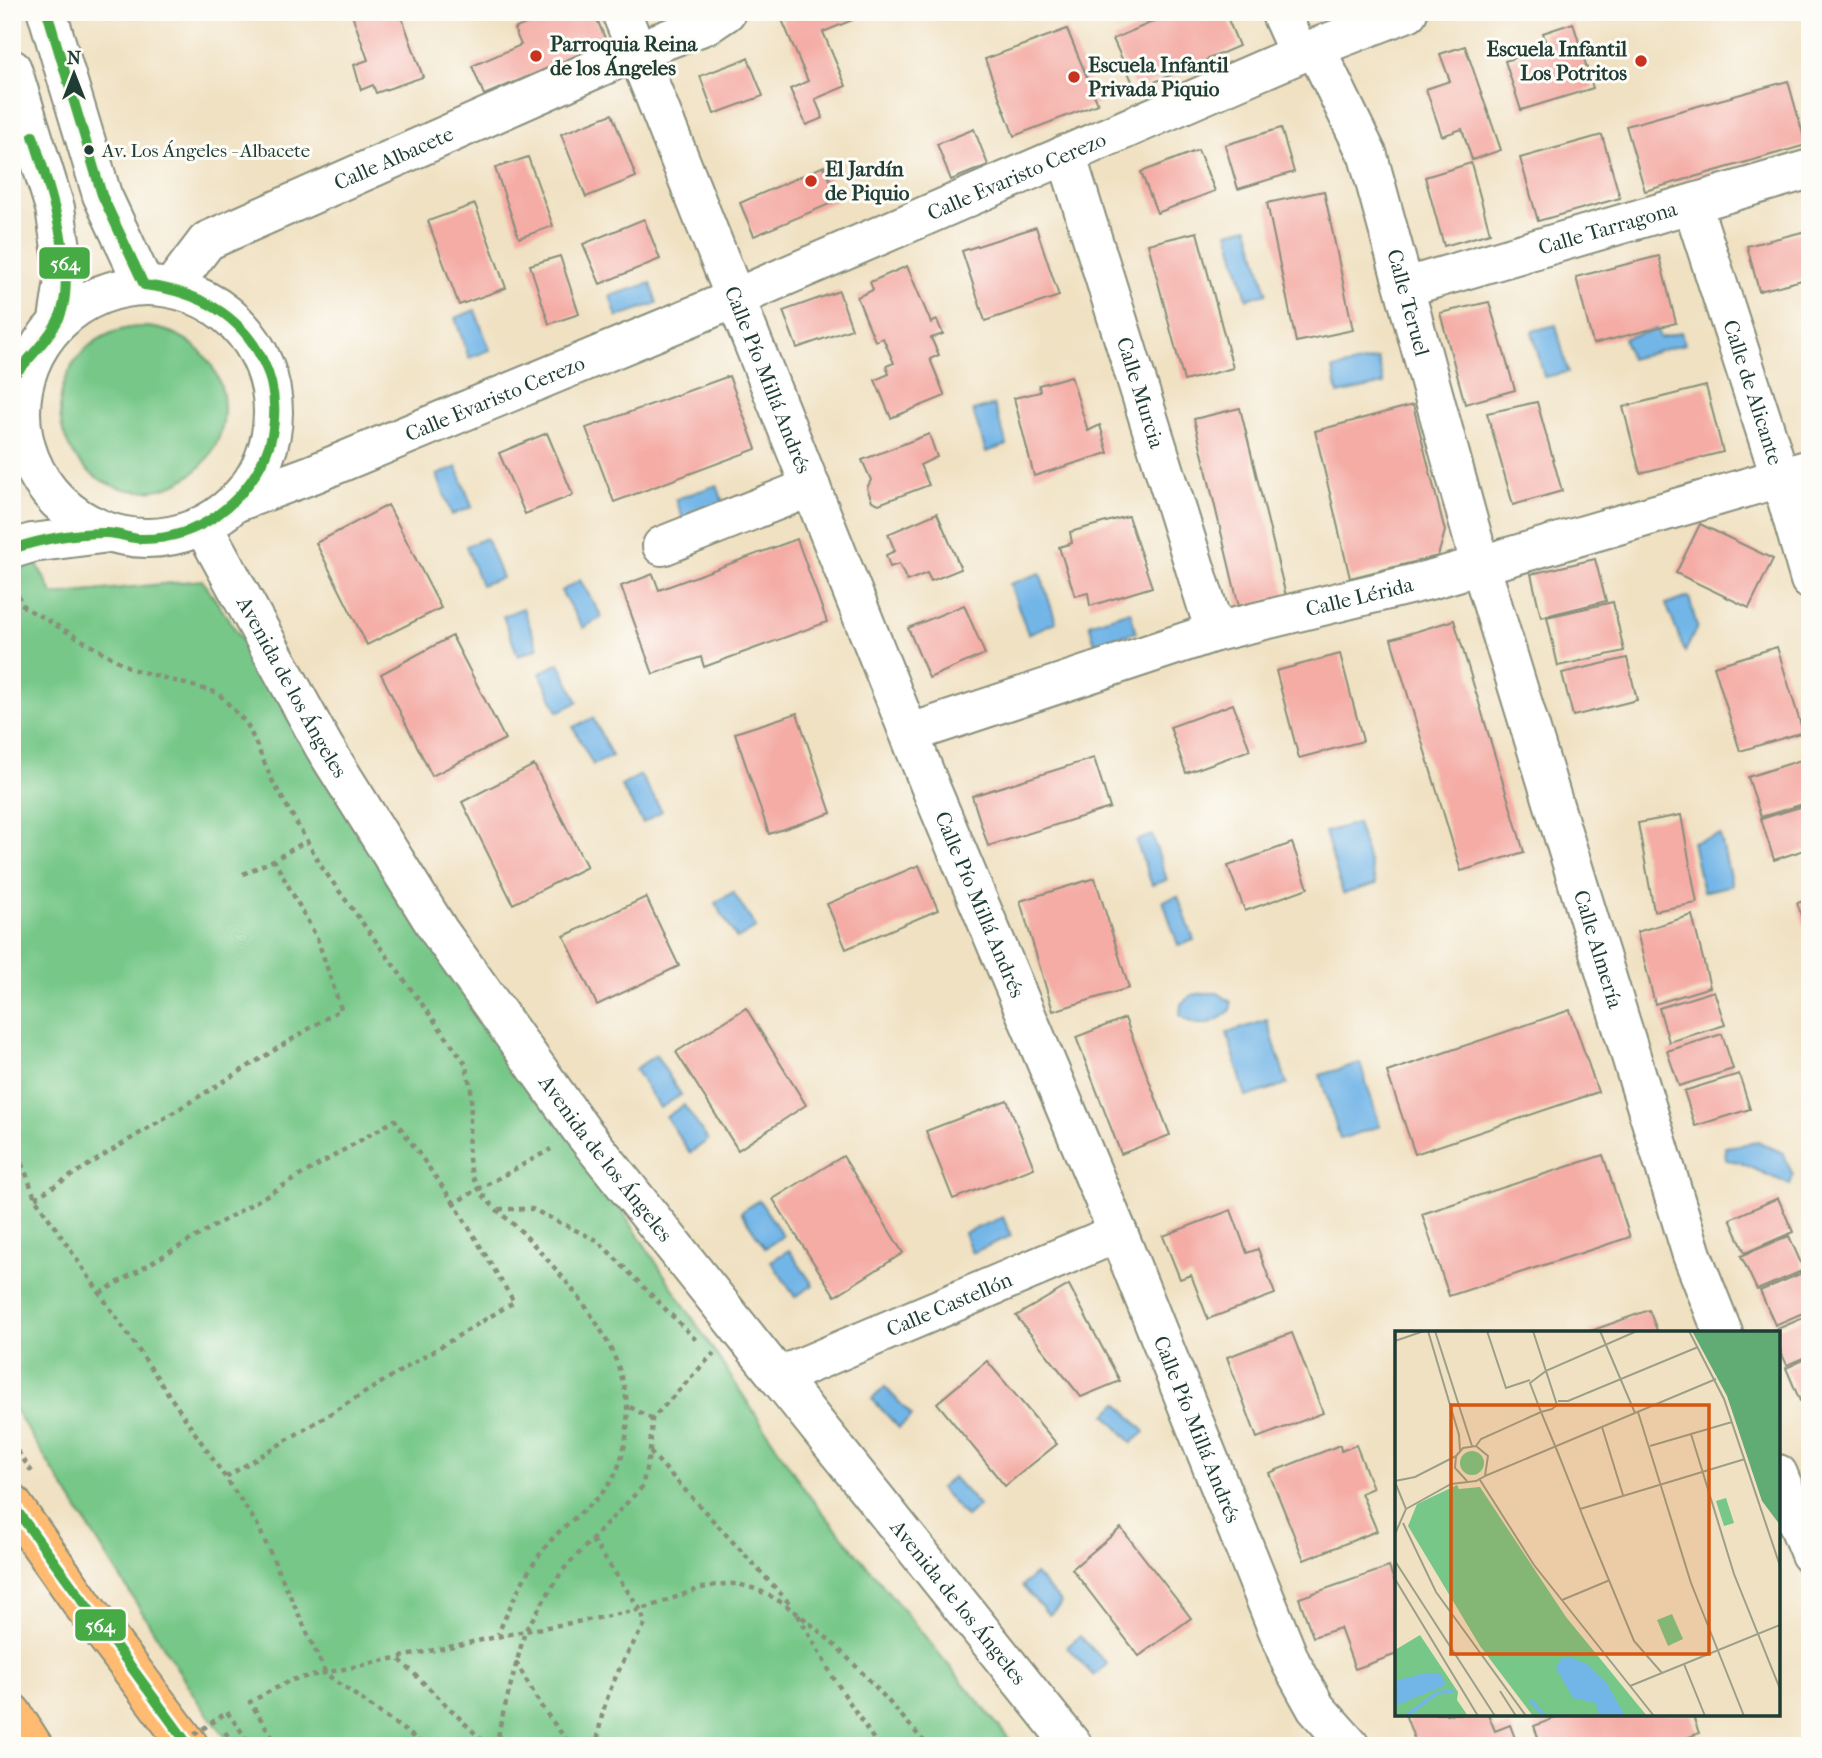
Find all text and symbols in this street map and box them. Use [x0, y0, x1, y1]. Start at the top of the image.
place label: Parroquia Reina de los Ángeles [550, 32, 698, 80]
place label: Escuela Infantil Los Potritos [1486, 37, 1627, 85]
north arrow [38, 38, 108, 108]
text: N [67, 47, 82, 69]
marker: Parroquia Reina de los Ángeles [528, 48, 544, 64]
place label: Escuela Infantil Privada Piquio [1088, 53, 1229, 101]
marker: Escuela Infantil Los Potritos [1633, 53, 1649, 69]
marker: Escuela Infantil Privada Piquio [1066, 69, 1082, 85]
street label: Calle Albacete [330, 121, 457, 195]
street label: Calle Evaristo Cerezo [924, 127, 1109, 225]
place label: Av. Los Ángeles - Albacete [101, 140, 310, 162]
marker: Av. Los Ángeles - Albacete [82, 143, 96, 157]
place label: El Jardín de Piquio [825, 157, 910, 205]
marker: El Jardín de Piquio [803, 173, 819, 189]
street label: Calle Tarragona [1535, 196, 1680, 260]
line badge: 564 [38, 246, 91, 280]
street label: Calle Teruel [1382, 246, 1434, 359]
text: 564 [50, 253, 81, 275]
street label: Calle Pío Millá Andrés [720, 283, 816, 477]
street label: Calle de Alicante [1718, 317, 1788, 468]
street label: Calle Murcia [1112, 334, 1169, 452]
street label: Calle Evaristo Cerezo [402, 351, 588, 446]
street label: Calle Lérida [1303, 572, 1416, 621]
street label: Avenida de los Ángeles [231, 591, 352, 782]
street label: Calle Pío Millá Andrés [930, 808, 1030, 1001]
street label: Calle Almería [1569, 887, 1628, 1011]
street label: Avenida de los Ángeles [533, 1070, 678, 1247]
street label: Calle Castellón [883, 1267, 1016, 1342]
inset map [1395, 1331, 1780, 1716]
street label: Calle Pío Millá Andrés [1149, 1332, 1245, 1527]
street label: Avenida de los Ángeles [885, 1515, 1031, 1690]
line badge: 564 [74, 1608, 127, 1642]
text: 564 [85, 1615, 116, 1637]

